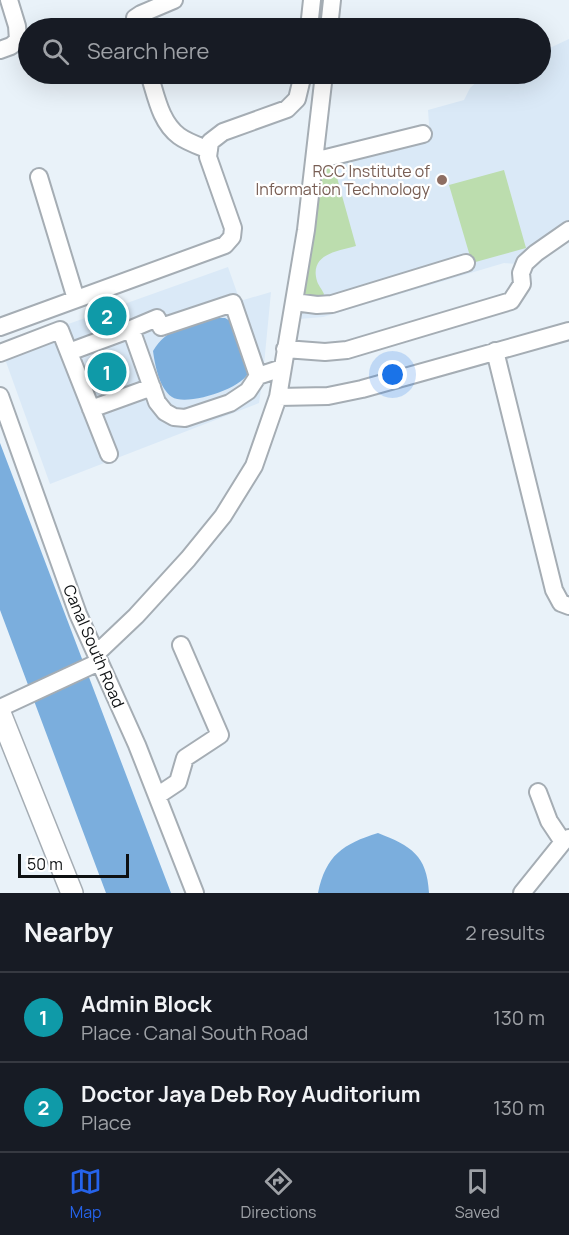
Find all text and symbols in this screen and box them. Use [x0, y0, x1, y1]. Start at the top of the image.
search box [18, 18, 551, 84]
icon: search [39, 35, 72, 68]
text: Search here [87, 36, 209, 66]
place label: RCC Institute of Information Technology [255, 160, 431, 200]
marker: RCC Institute of Information Technology [435, 173, 449, 187]
pin: 2 [88, 294, 126, 338]
pin: 1 [88, 350, 126, 394]
your location [378, 360, 407, 389]
street label: Canal South Road [58, 581, 130, 711]
scale bar [18, 851, 129, 878]
text: 50 m [27, 853, 63, 875]
text: Nearby [24, 914, 113, 950]
text: 2 results [465, 919, 545, 946]
text: Admin Block [81, 989, 212, 1019]
text: 1 [39, 1004, 48, 1031]
text: 130 m [493, 1004, 545, 1031]
text: Place · Canal South Road [81, 1019, 308, 1046]
text: Doctor Jaya Deb Roy Auditorium [81, 1079, 421, 1109]
text: 2 [38, 1094, 49, 1121]
text: 130 m [493, 1094, 545, 1121]
text: Place [81, 1109, 131, 1136]
tab: Map [69, 1165, 102, 1223]
tab: Directions [241, 1165, 316, 1223]
tab: Saved [455, 1165, 500, 1223]

